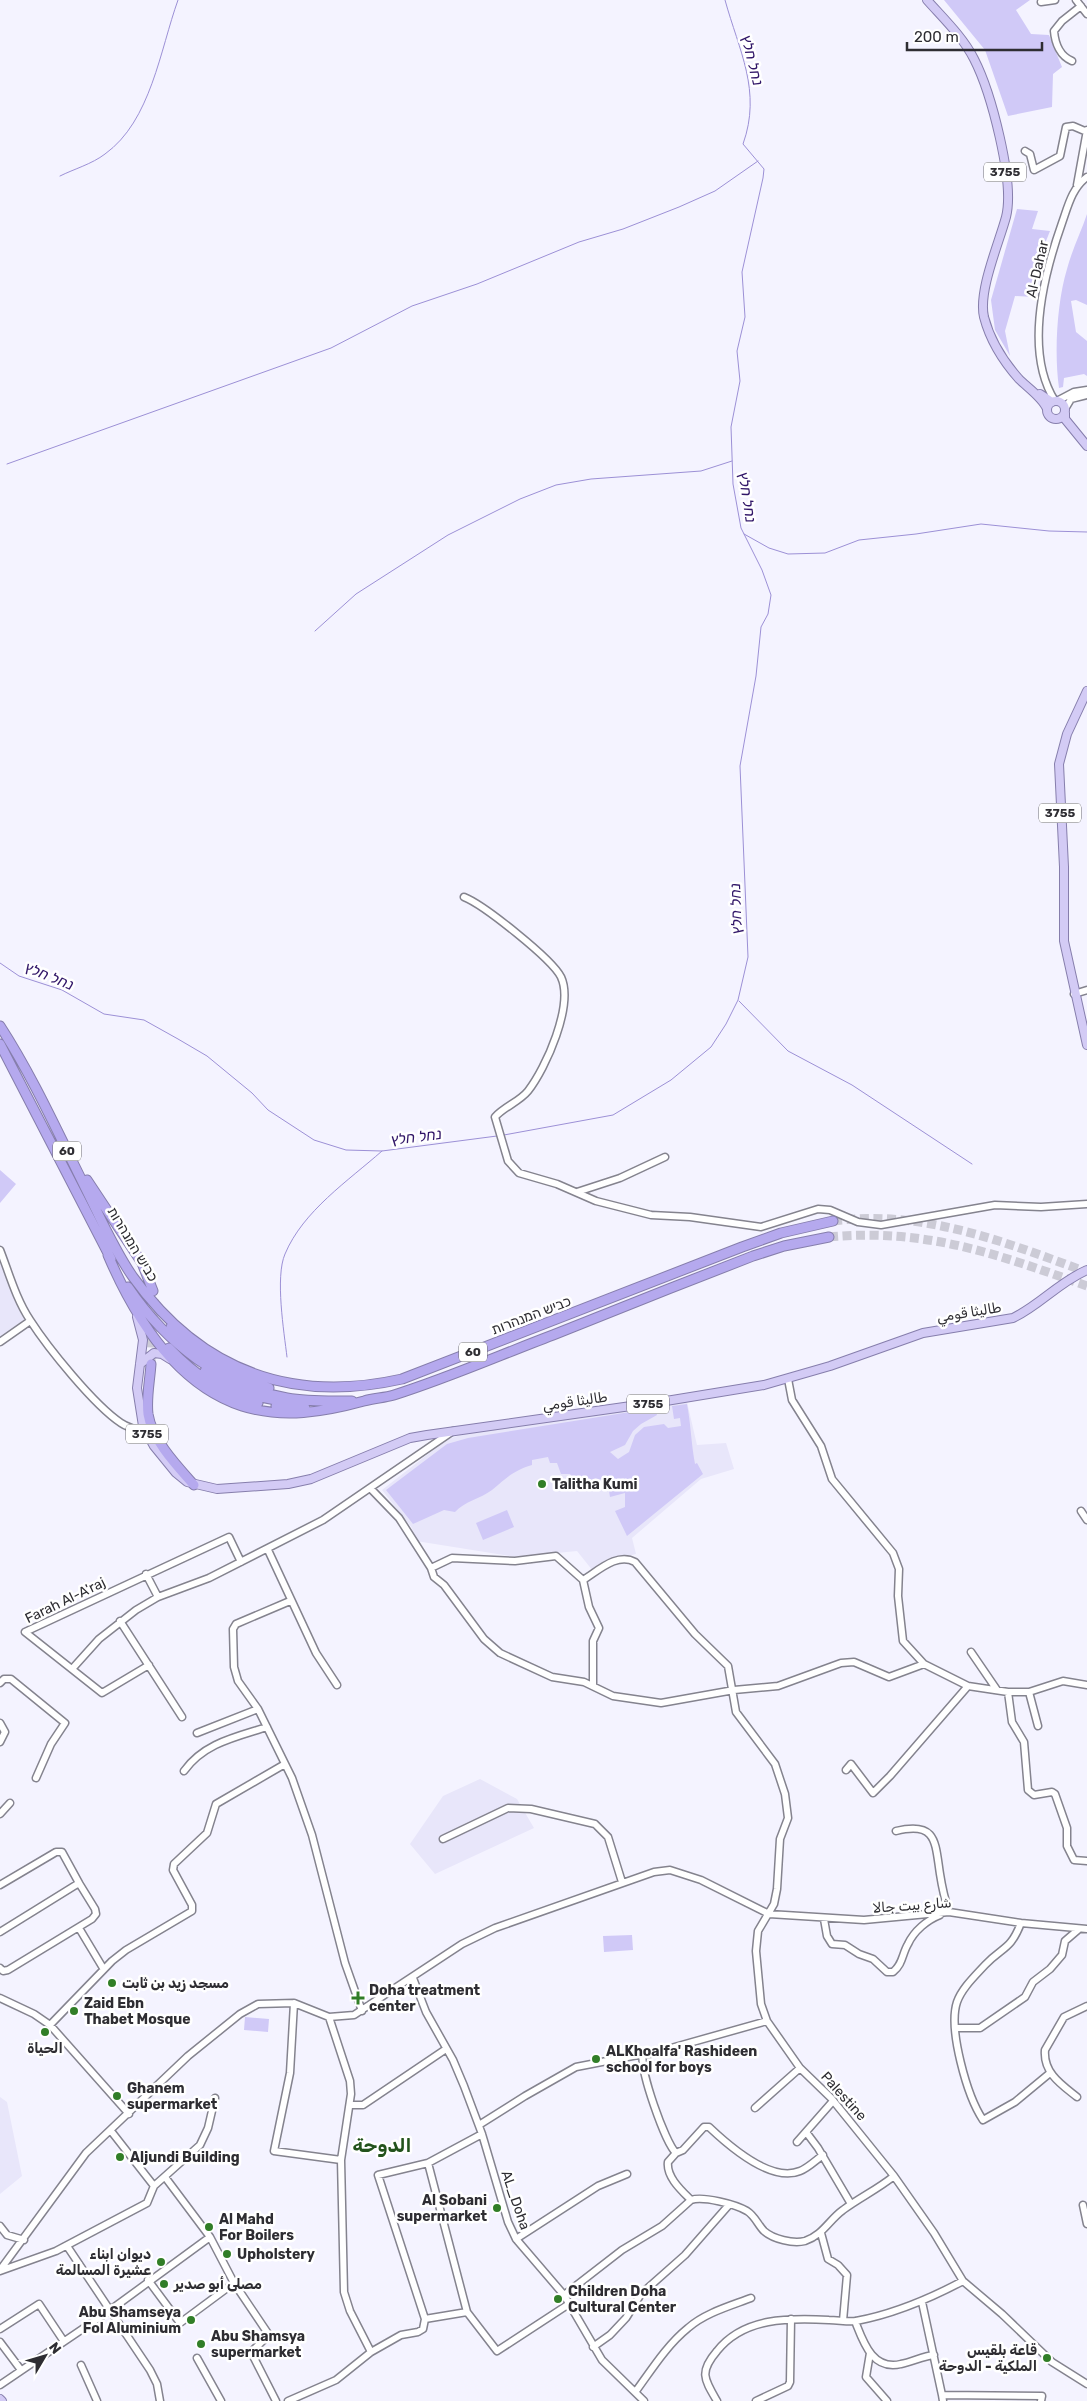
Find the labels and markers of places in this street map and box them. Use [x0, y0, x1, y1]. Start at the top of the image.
place label: Talitha Kumi [552, 1476, 638, 1493]
marker: Talitha Kumi [536, 1478, 548, 1490]
place label: مسجد زيد بن ثابت [122, 1975, 229, 1992]
marker: مسجد زيد بن ثابت [106, 1977, 118, 1989]
place label: Doha treatment center [369, 1982, 481, 2015]
marker: Doha treatment center [351, 1991, 365, 2005]
place label: Zaid Ebn Thabet Mosque [84, 1995, 191, 2028]
marker: Zaid Ebn Thabet Mosque [68, 2005, 80, 2017]
marker: الحياة [39, 2026, 51, 2038]
place label: الحياة [27, 2040, 63, 2057]
place label: ALKhoalfa' Rashideen school for boys [606, 2043, 757, 2076]
marker: ALKhoalfa' Rashideen school for boys [590, 2053, 602, 2065]
place label: Ghanem supermarket [127, 2080, 218, 2113]
marker: Ghanem supermarket [111, 2090, 123, 2102]
place label: Aljundi Building [130, 2149, 240, 2166]
marker: Aljundi Building [114, 2151, 126, 2163]
place label: Al Sobani supermarket [397, 2192, 487, 2225]
marker: Al Sobani supermarket [491, 2202, 503, 2214]
place label: Al Mahd For Boilers [219, 2211, 294, 2244]
marker: Al Mahd For Boilers [203, 2221, 215, 2233]
place label: ديوان ابناء عشيرة المسالمة [56, 2246, 151, 2279]
place label: Upholstery [237, 2246, 316, 2263]
marker: Upholstery [221, 2248, 233, 2260]
marker: ديوان ابناء عشيرة المسالمة [155, 2256, 167, 2268]
place label: مصلى أبو صدير [173, 2276, 262, 2293]
marker: مصلى أبو صدير [158, 2278, 170, 2290]
place label: Children Doha Cultural Center [568, 2283, 677, 2316]
marker: Children Doha Cultural Center [552, 2293, 564, 2305]
place label: Abu Shamseya Fol Aluminium [79, 2304, 181, 2337]
marker: Abu Shamseya Fol Aluminium [185, 2314, 197, 2326]
place label: Abu Shamsya supermarket [211, 2328, 305, 2361]
marker: Abu Shamsya supermarket [195, 2338, 207, 2350]
place label: قاعة بلقيس الملكية - الدوحة [939, 2342, 1037, 2375]
marker: قاعة بلقيس الملكية - الدوحة [1041, 2352, 1053, 2364]

